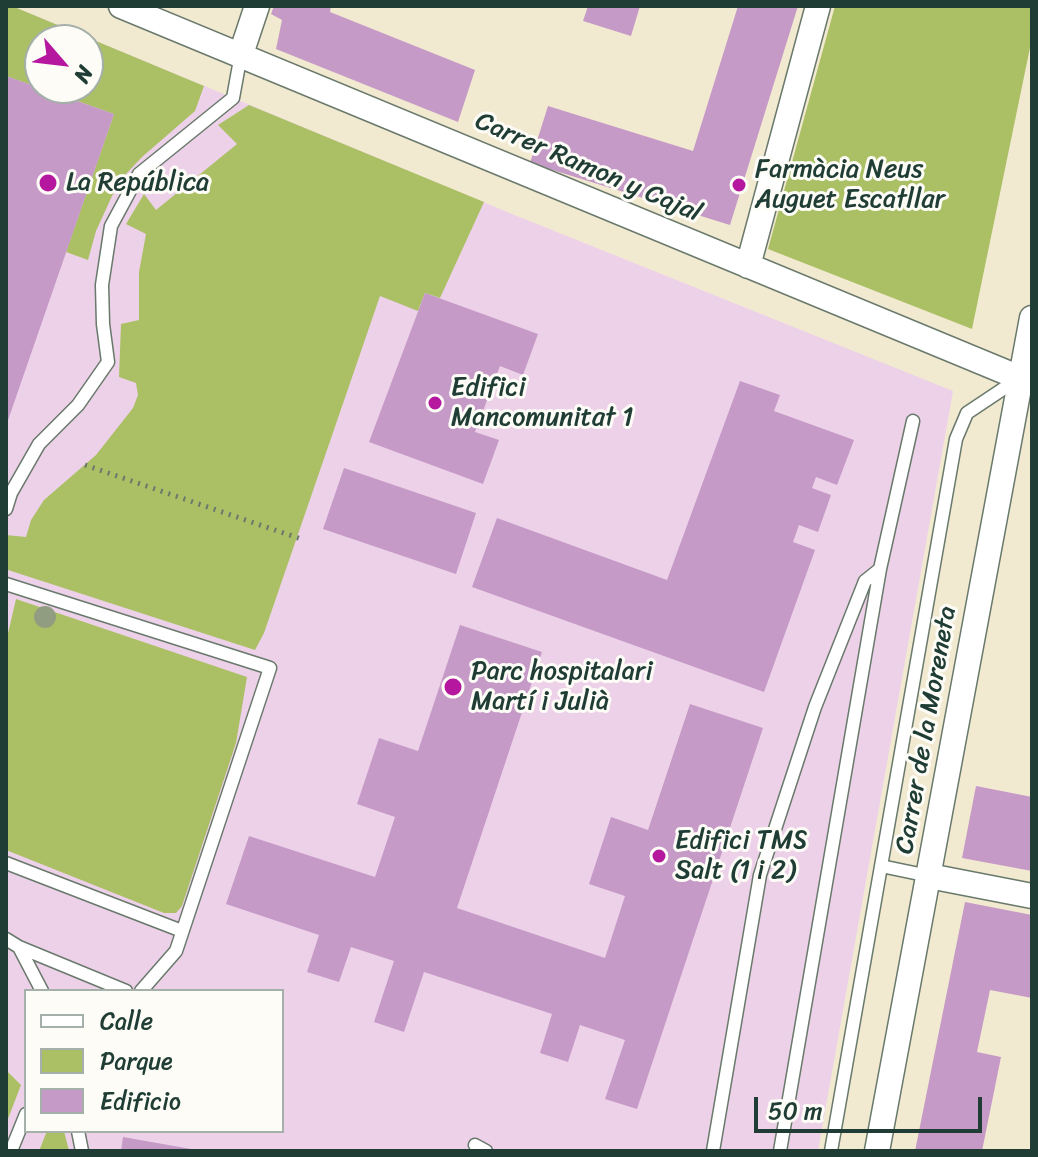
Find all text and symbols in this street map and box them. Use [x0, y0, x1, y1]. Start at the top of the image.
north arrow [24, 24, 104, 104]
text: N [63, 59, 105, 90]
street label: Carrer Ramon y Cajal [470, 106, 706, 230]
place label: Farmàcia Neus Auguet Escatllar [755, 154, 945, 216]
place label: La República [66, 167, 209, 199]
marker: La República [37, 172, 59, 194]
marker: Farmàcia Neus Auguet Escatllar [730, 176, 748, 194]
place label: Edifici Mancomunitat 1 [451, 372, 633, 434]
marker: Edifici Mancomunitat 1 [426, 394, 444, 412]
street label: Carrer de la Moreneta [890, 604, 964, 856]
place label: Parc hospitalari Martí i Julià [471, 656, 653, 718]
marker: Parc hospitalari Martí i Julià [442, 676, 464, 698]
place label: Edifici TMS Salt (1 i 2) [675, 825, 807, 886]
marker: Edifici TMS Salt (1 i 2) [650, 847, 668, 865]
legend [24, 989, 284, 1133]
text: Calle [100, 1000, 153, 1042]
text: Parque [100, 1040, 173, 1082]
text: Edificio [100, 1080, 181, 1122]
scale bar [758, 1081, 986, 1131]
text: 50 m [768, 1090, 823, 1132]

